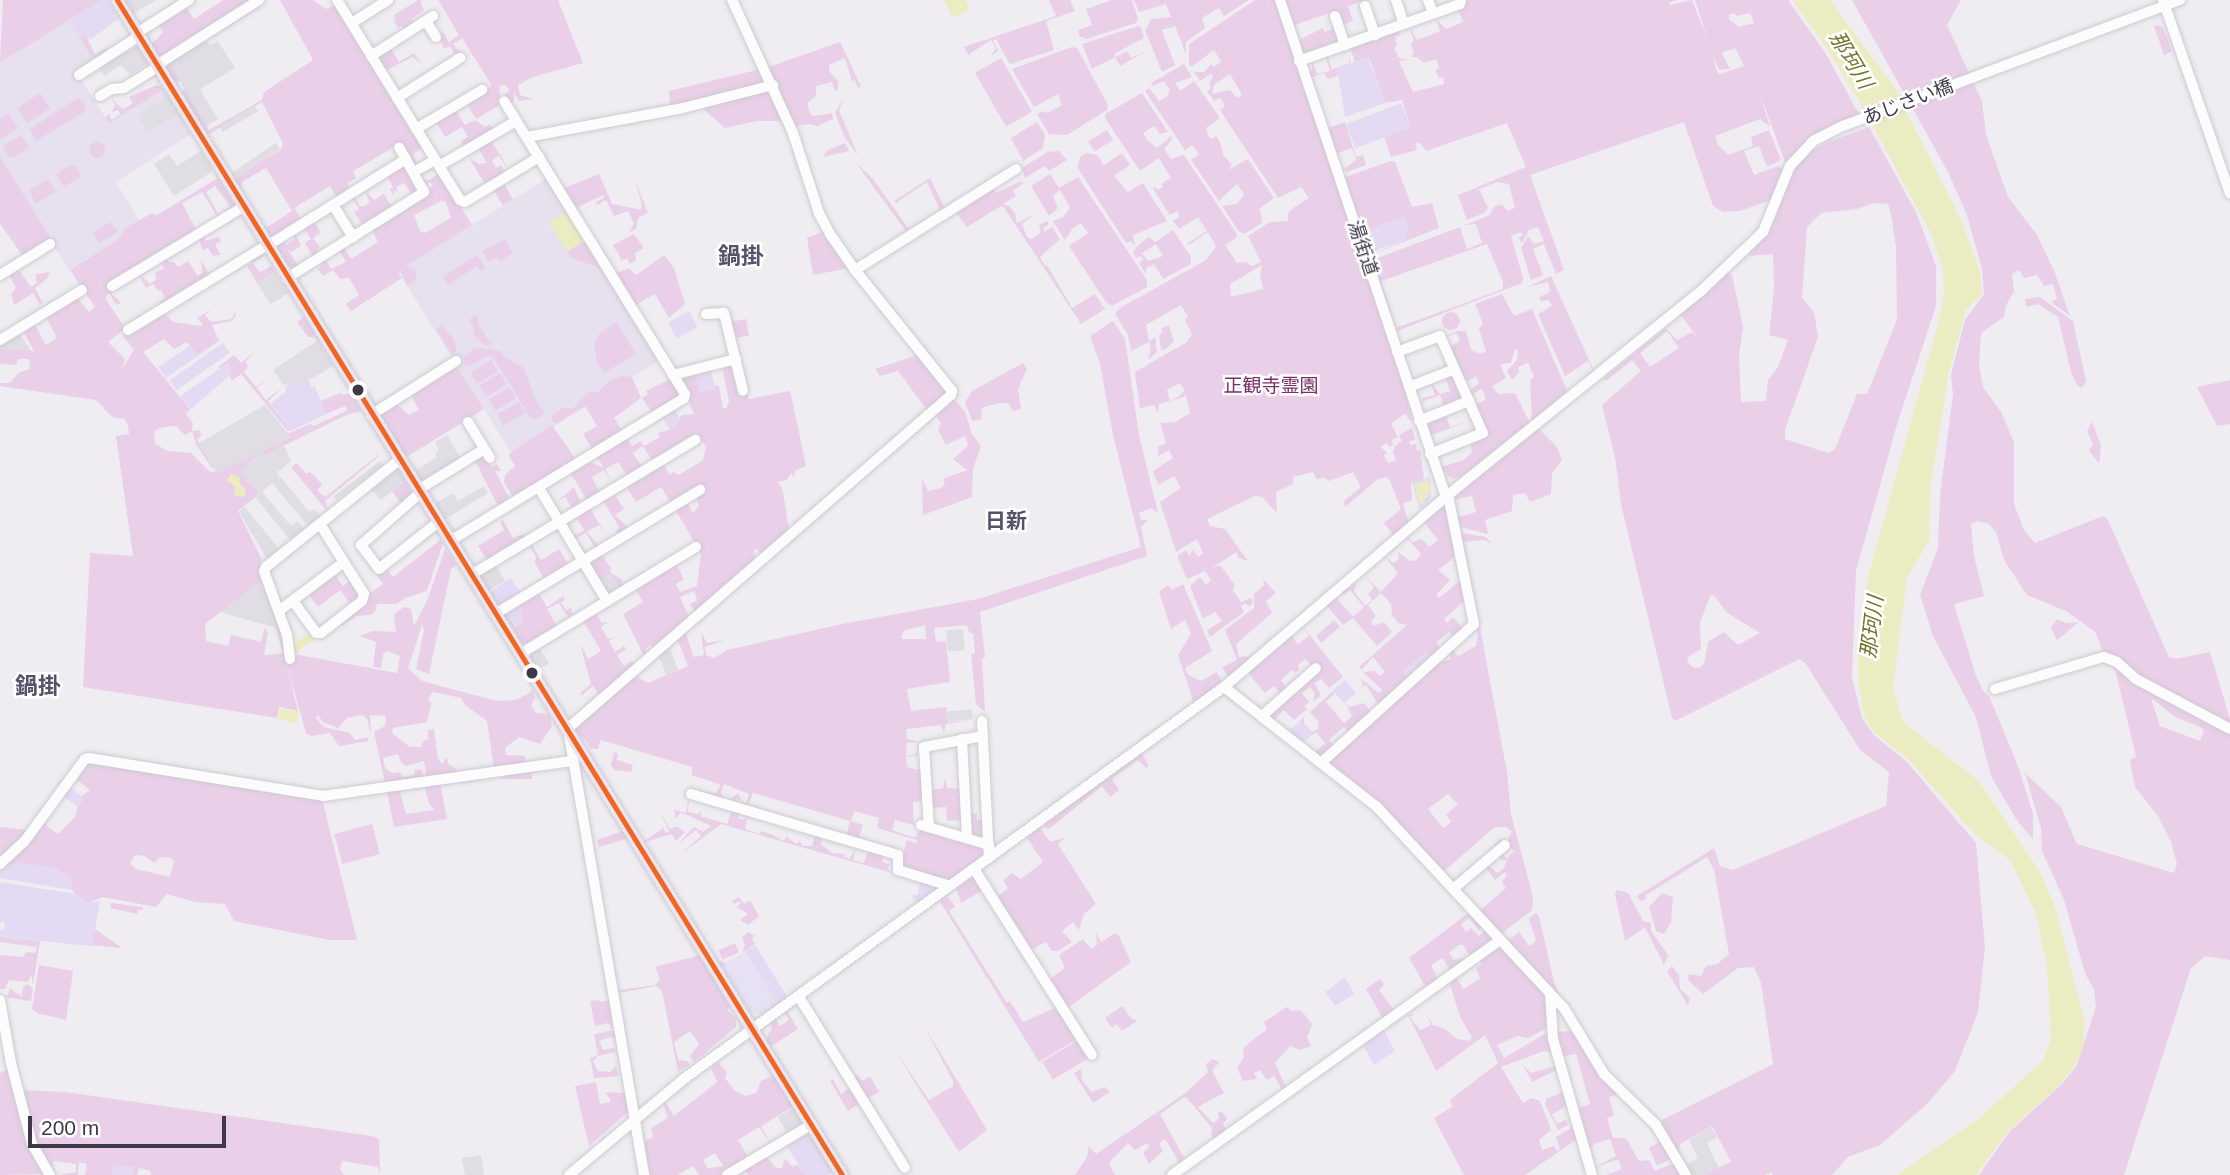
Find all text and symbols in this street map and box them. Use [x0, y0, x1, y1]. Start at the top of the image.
water label: 那珂川 [1824, 27, 1878, 93]
street label: あじさい橋 [1860, 74, 1956, 130]
street label: 湯街道 [1343, 217, 1383, 279]
district label: 鍋掛 [718, 242, 764, 270]
park label: 正観寺霊園 [1224, 375, 1318, 397]
unlabelled marker [351, 383, 365, 397]
district label: 日新 [985, 508, 1027, 534]
water label: 那珂川 [1856, 594, 1888, 660]
unlabelled marker [525, 666, 539, 680]
district label: 鍋掛 [15, 672, 61, 700]
scale bar [32, 1102, 229, 1146]
text: 200 m [41, 1116, 99, 1139]

